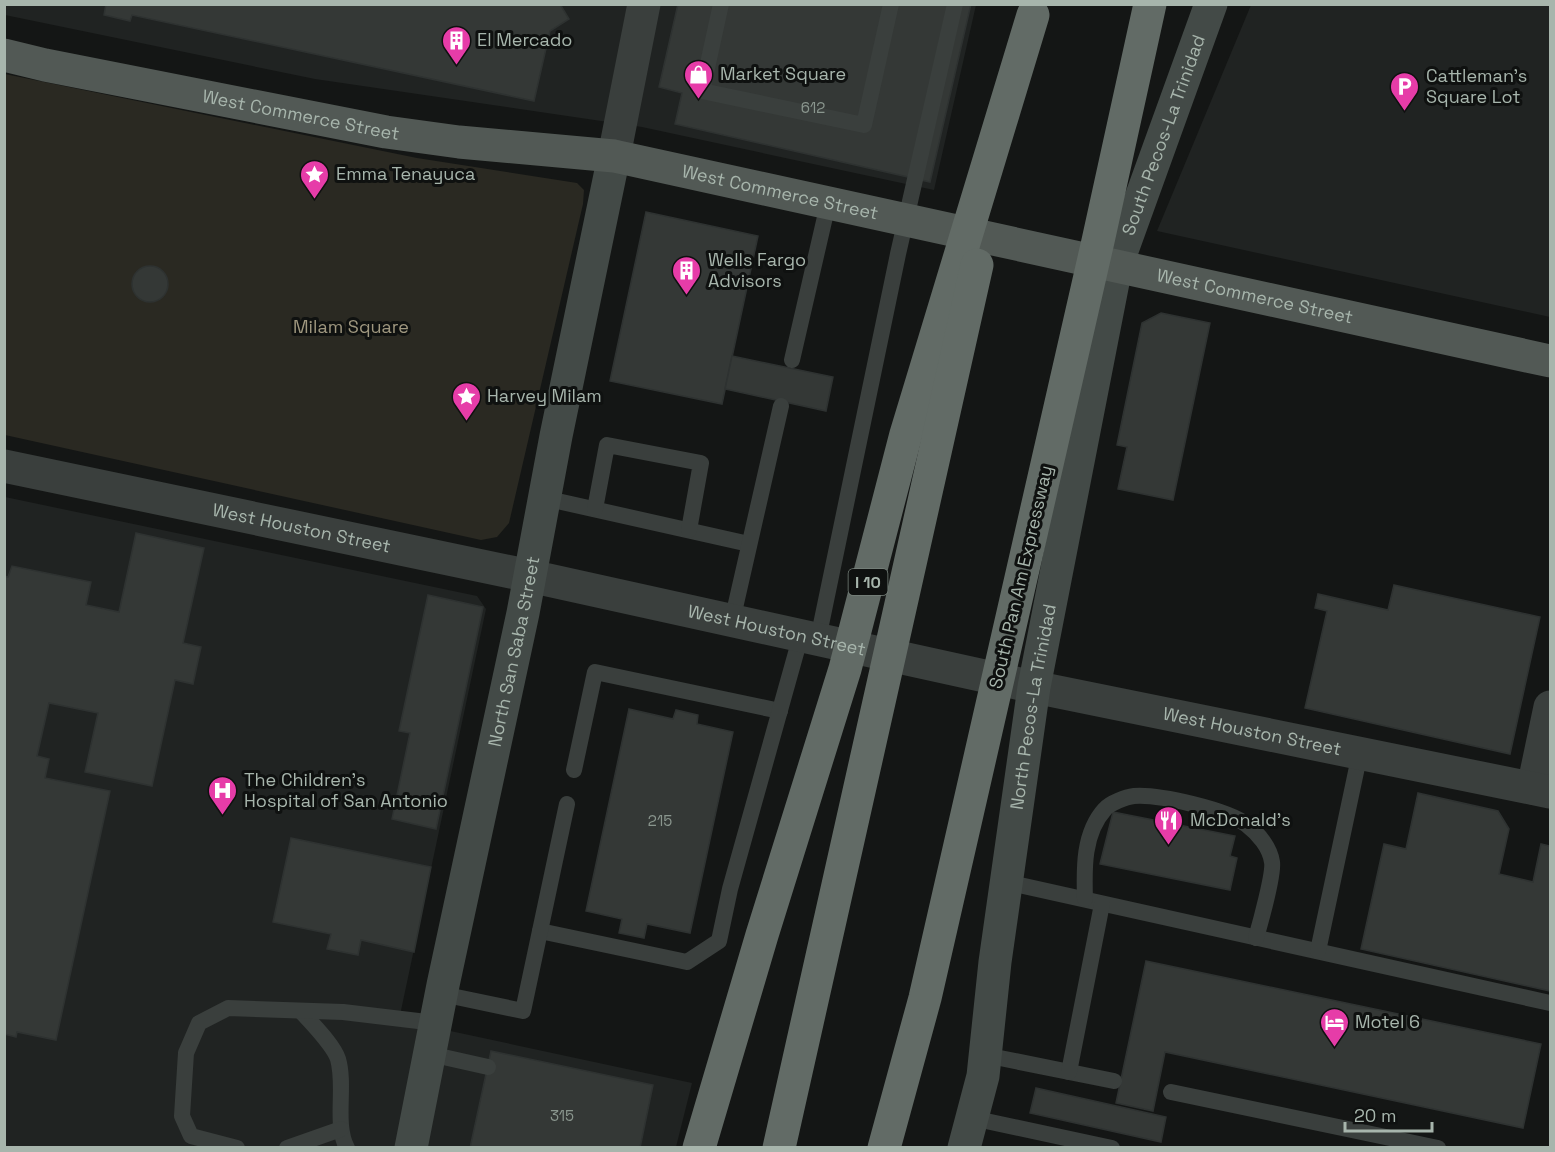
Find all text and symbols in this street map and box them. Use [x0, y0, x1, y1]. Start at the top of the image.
building icon: El Mercado [440, 24, 472, 66]
place label: El Mercado [477, 28, 572, 51]
street label: South Pecos-La Trinidad [1116, 32, 1210, 238]
shop icon: Market Square [683, 58, 715, 100]
place label: Market Square [720, 62, 846, 85]
place label: Cattleman's Square Lot [1426, 64, 1527, 108]
parking icon: Cattleman's Square Lot [1389, 70, 1421, 112]
street label: West Commerce Street [201, 84, 401, 145]
house number: 612 [801, 98, 825, 117]
place icon: Emma Tenayuca [299, 158, 331, 200]
street label: West Commerce Street [680, 159, 880, 225]
place label: Emma Tenayuca [336, 162, 475, 185]
place label: Wells Fargo Advisors [708, 248, 806, 292]
building icon: Wells Fargo Advisors [671, 254, 703, 296]
street label: West Commerce Street [1155, 263, 1355, 329]
park label: Milam Square [293, 315, 409, 338]
place icon: Harvey Milam [450, 380, 482, 422]
place label: Harvey Milam [487, 384, 602, 407]
street label: South Pan Am Expressway [984, 463, 1057, 691]
street label: West Houston Street [211, 498, 393, 558]
street label: North San Saba Street [483, 554, 544, 749]
road number: I 10 [848, 569, 888, 595]
street label: West Houston Street [686, 599, 868, 661]
street label: North Pecos-La Trinidad [1005, 602, 1061, 811]
street label: West Houston Street [1161, 702, 1343, 760]
place label: The Children's Hospital of San Antonio [244, 768, 448, 812]
hospital icon: The Children's Hospital of San Antonio [207, 774, 239, 816]
restaurant icon: McDonald's [1153, 804, 1185, 846]
place label: McDonald's [1190, 808, 1291, 831]
house number: 215 [648, 811, 672, 830]
hotel icon: Motel 6 [1318, 1006, 1350, 1048]
place label: Motel 6 [1355, 1010, 1420, 1033]
scale bar [1345, 1095, 1432, 1133]
text: 20 m [1354, 1104, 1397, 1127]
house number: 315 [550, 1106, 574, 1125]

